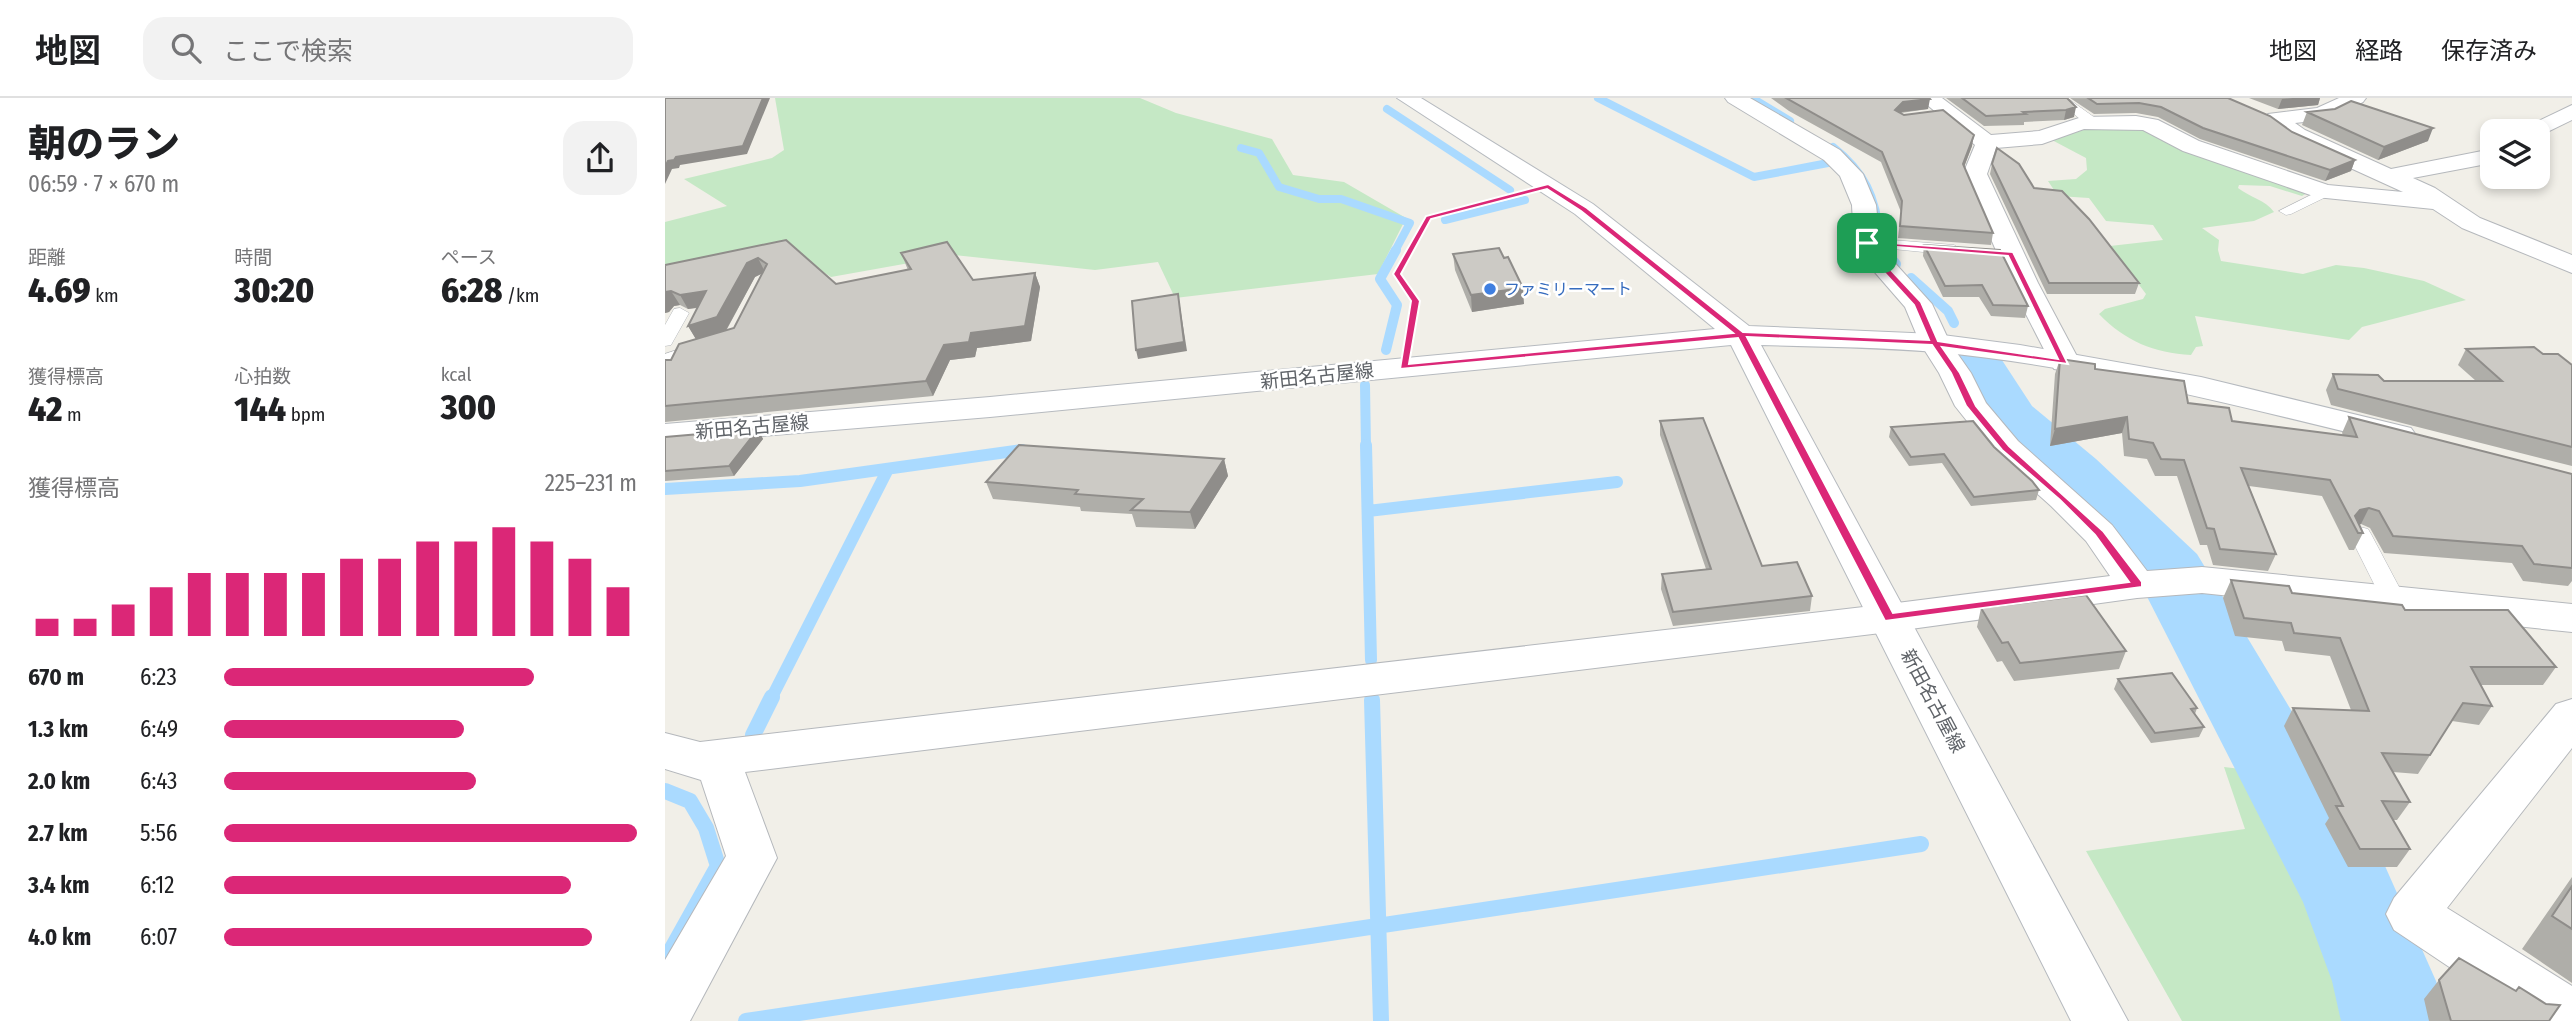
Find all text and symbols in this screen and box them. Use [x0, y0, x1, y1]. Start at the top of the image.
search box [143, 17, 633, 80]
icon: search [167, 29, 205, 67]
text: 地図 [35, 31, 101, 71]
text: ここで検索 [223, 36, 353, 67]
text: 地図 [2269, 37, 2317, 65]
text: 経路 [2355, 37, 2403, 65]
text: 保存済み [2441, 37, 2537, 65]
map controls [2480, 119, 2550, 189]
button: layers [2480, 119, 2550, 189]
text: 朝のラン [28, 121, 180, 167]
button: share [563, 121, 637, 195]
text: 06:59 · 7 × 670 m [28, 170, 179, 198]
pin [1837, 213, 1897, 273]
icon: arrive [1848, 224, 1886, 262]
text: 距離 [28, 246, 66, 269]
text: 時間 [234, 246, 272, 269]
text: ペース [441, 246, 497, 269]
text: 4.69 [28, 269, 91, 311]
text: 30:20 [234, 269, 314, 311]
text: 6:28 [441, 269, 503, 311]
place label: ファミリーマート [1504, 280, 1632, 299]
marker: ファミリーマート [1482, 281, 1498, 297]
text: km [91, 284, 119, 307]
text: /km [503, 284, 539, 307]
street label: 新田名古屋線 [1259, 359, 1375, 393]
text: kcal [441, 363, 471, 386]
text: 獲得標高 [28, 365, 104, 388]
text: 心拍数 [234, 365, 291, 388]
text: 300 [441, 386, 496, 428]
text: 42 [28, 388, 62, 430]
text: 144 [234, 388, 286, 430]
text: m [62, 403, 82, 426]
text: bpm [286, 403, 325, 426]
street label: 新田名古屋線 [694, 411, 810, 443]
text: 225–231 m [545, 469, 637, 497]
text: 獲得標高 [28, 474, 120, 502]
street label: 新田名古屋線 [1896, 645, 1970, 757]
text: 670 m [28, 663, 84, 691]
text: 6:23 [140, 663, 177, 691]
text: 1.3 km [28, 715, 88, 743]
text: 6:49 [140, 715, 178, 743]
text: 2.0 km [28, 767, 90, 795]
text: 6:43 [140, 767, 177, 795]
text: 2.7 km [28, 819, 88, 847]
text: 5:56 [140, 819, 178, 847]
text: 3.4 km [28, 871, 90, 899]
text: 6:12 [140, 871, 174, 899]
text: 4.0 km [28, 923, 91, 951]
text: 6:07 [140, 923, 177, 951]

